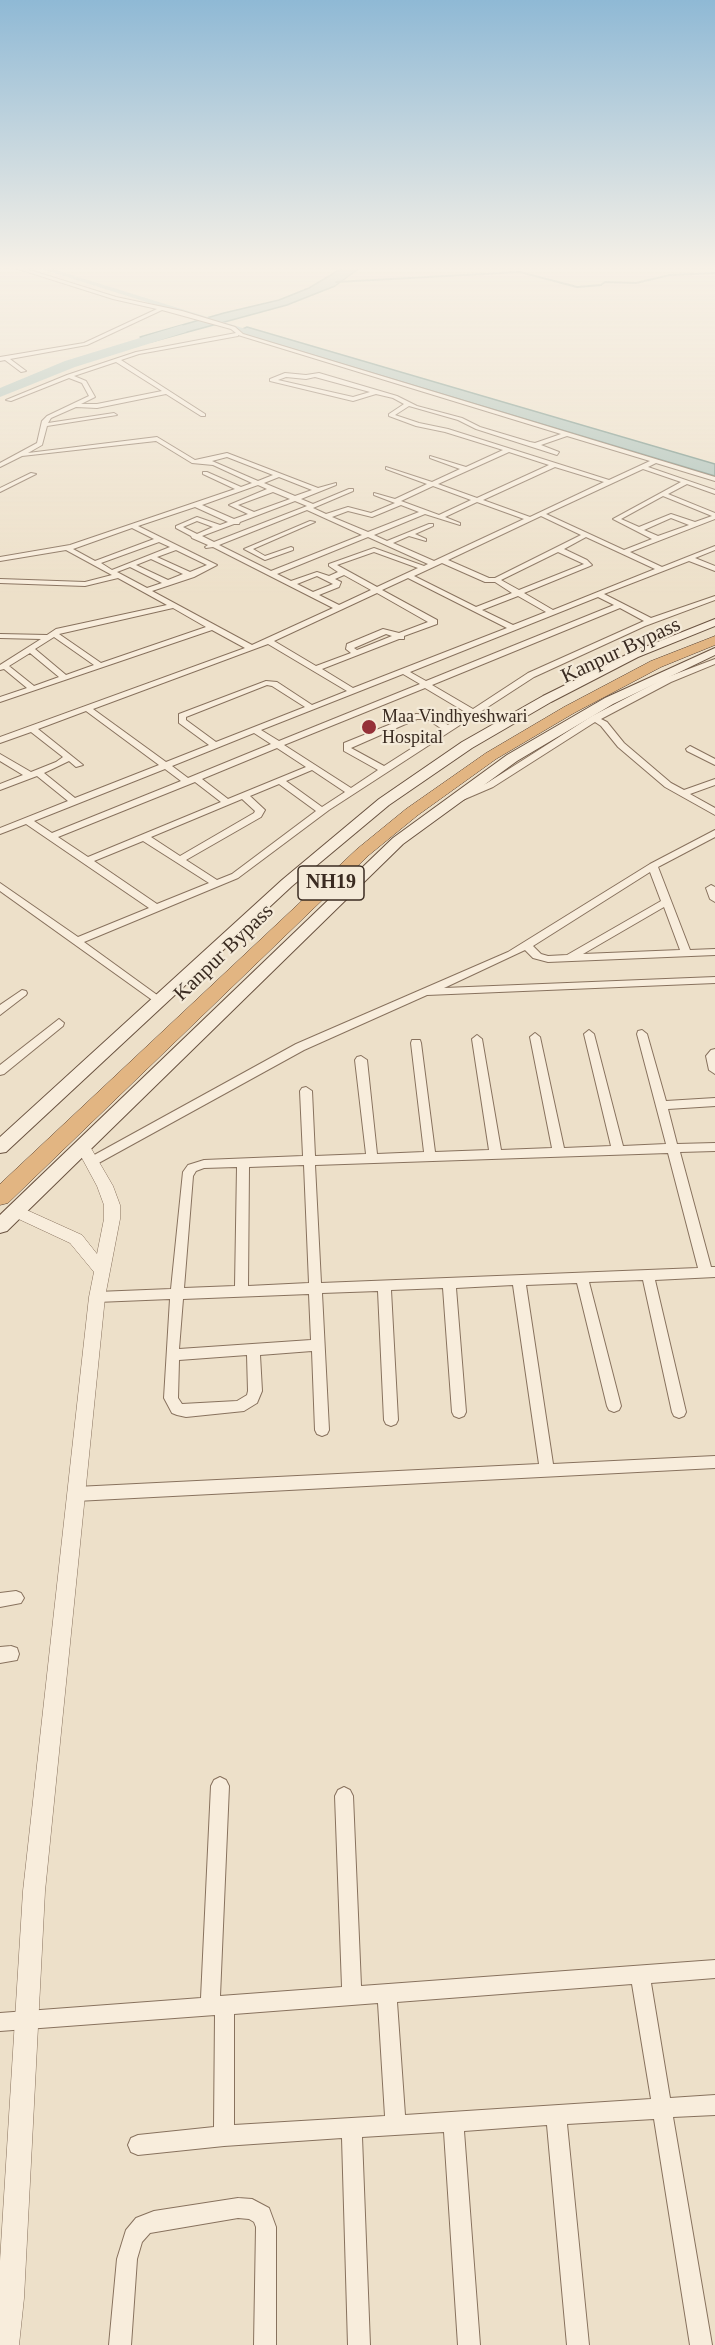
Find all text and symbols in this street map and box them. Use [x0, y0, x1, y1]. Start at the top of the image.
street label: Kanpur Bypass [549, 609, 693, 693]
place label: Maa Vindhyeshwari Hospital [382, 706, 547, 748]
marker: Maa Vindhyeshwari Hospital [360, 718, 378, 736]
road number: NH19 [298, 866, 364, 900]
street label: Kanpur Bypass [162, 893, 286, 1013]

